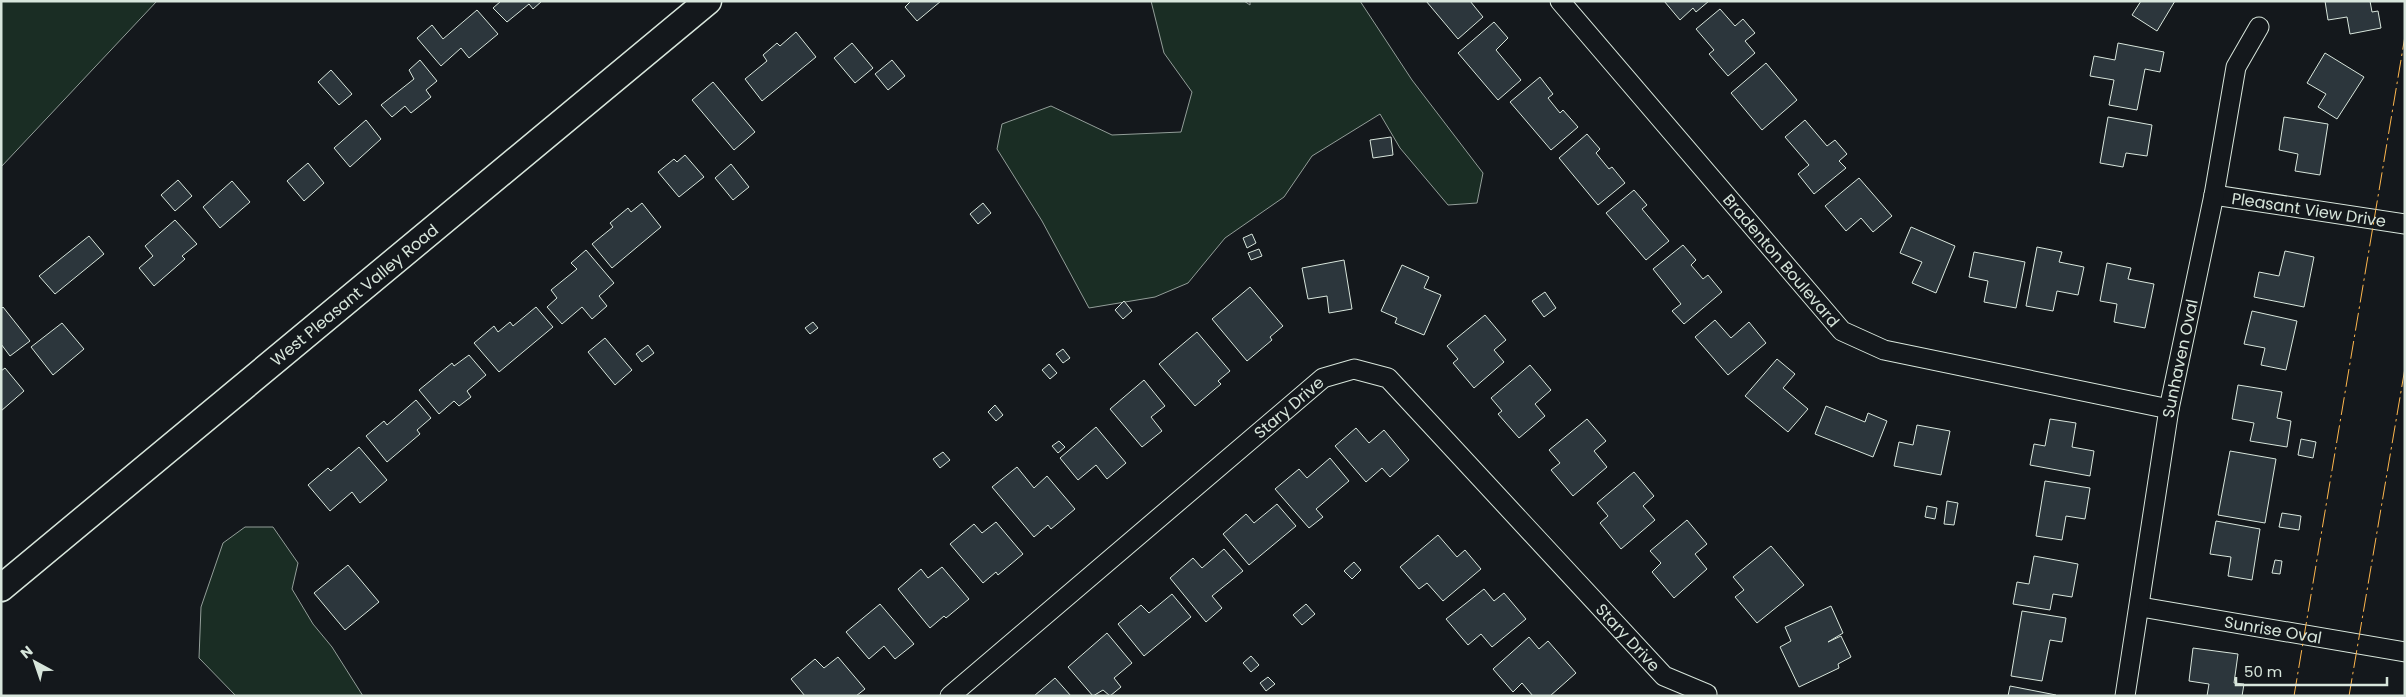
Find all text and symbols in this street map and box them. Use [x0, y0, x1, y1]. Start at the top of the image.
street label: Pleasant View Drive [2230, 187, 2388, 233]
street label: Bradenton Boulevard [1718, 189, 1845, 332]
street label: West Pleasant Valley Road [266, 219, 443, 372]
street label: Sunhaven Oval [2157, 297, 2204, 419]
street label: Stary Drive [1249, 371, 1329, 444]
street label: Stary Drive [1590, 598, 1665, 677]
street label: Sunrise Oval [2222, 610, 2324, 650]
north arrow [10, 637, 60, 687]
text: N [16, 641, 37, 663]
scale bar [2236, 654, 2387, 686]
text: 50 m [2244, 661, 2282, 682]

